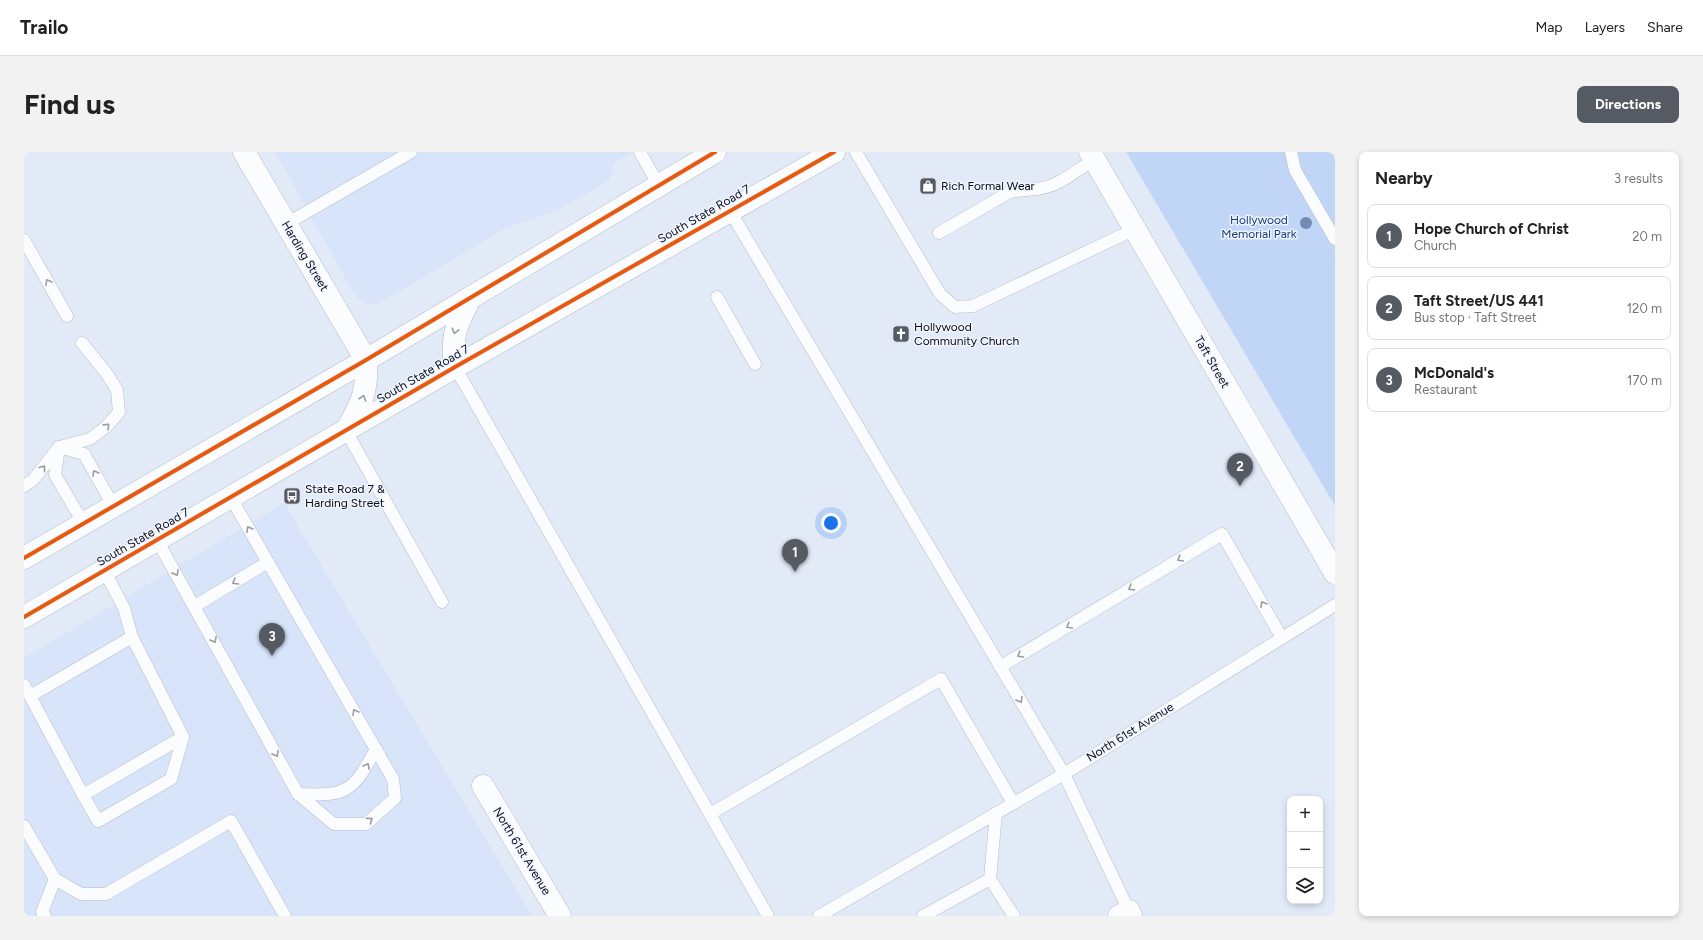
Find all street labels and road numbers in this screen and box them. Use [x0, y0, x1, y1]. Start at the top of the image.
street label: South State Road 7 [655, 182, 753, 246]
street label: Harding Street [279, 218, 332, 294]
street label: Taft Street [1192, 334, 1233, 391]
street label: South State Road 7 [374, 342, 472, 406]
street label: South State Road 7 [94, 505, 192, 569]
street label: North 61st Avenue [1084, 699, 1176, 764]
street label: North 61st Avenue [490, 805, 554, 898]

